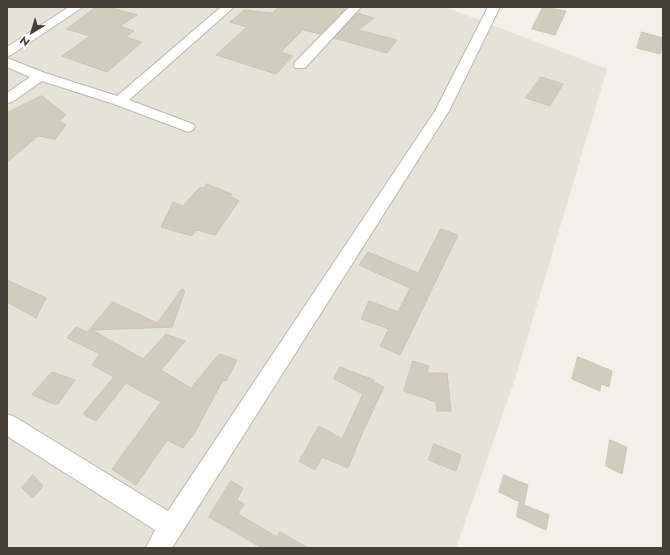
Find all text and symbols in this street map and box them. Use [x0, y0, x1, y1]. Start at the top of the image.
north arrow [12, 12, 52, 52]
text: N [16, 32, 33, 50]

